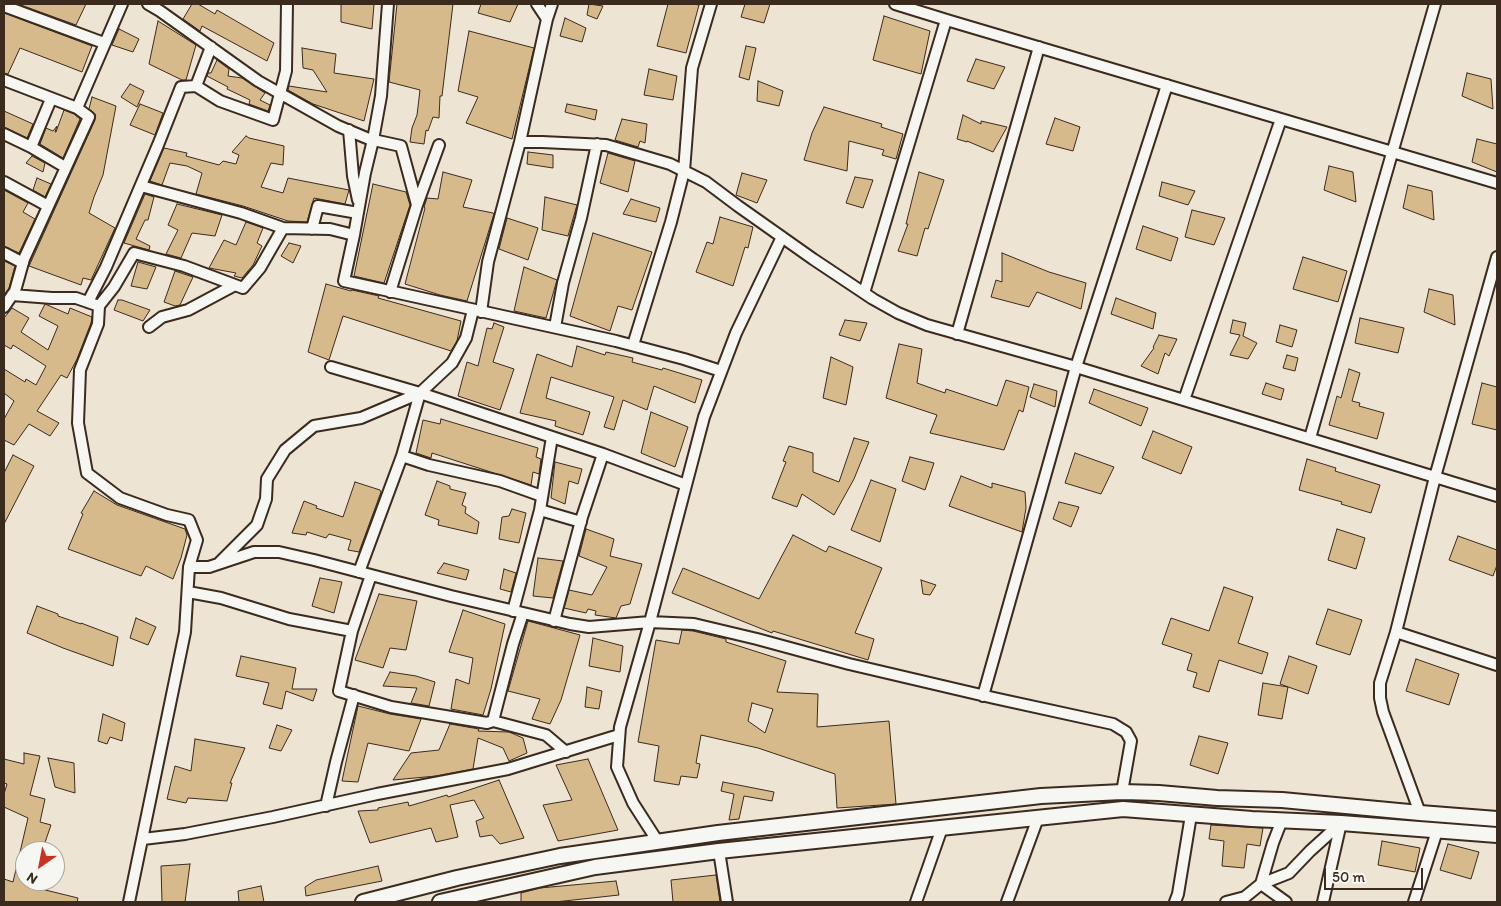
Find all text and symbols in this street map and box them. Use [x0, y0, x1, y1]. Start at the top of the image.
north arrow [15, 841, 65, 891]
scale bar [1326, 858, 1425, 890]
text: N [24, 868, 41, 888]
text: 50 m [1332, 868, 1365, 886]

